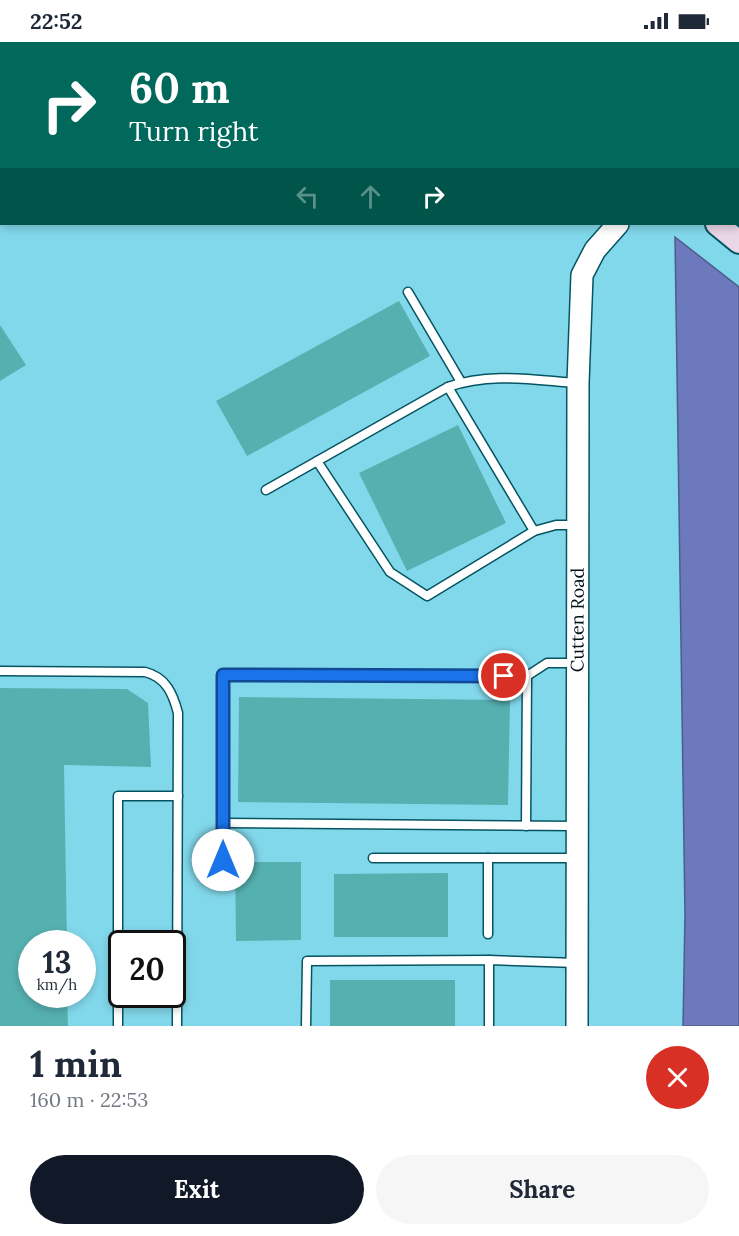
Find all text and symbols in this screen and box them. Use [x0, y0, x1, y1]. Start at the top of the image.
text: 22:52 [30, 7, 83, 35]
text: 60 m [129, 61, 230, 115]
icon: right [30, 66, 108, 144]
text: Turn right [129, 114, 258, 148]
icon: left [291, 180, 324, 213]
icon: ahead [354, 180, 387, 213]
icon: right [417, 180, 450, 213]
street label: Cutten Road [566, 567, 589, 672]
pin [478, 650, 529, 701]
icon: arrive [487, 659, 520, 692]
position arrow [191, 828, 255, 892]
speed limit sign: 20 [108, 930, 186, 1008]
text: 13 [43, 943, 71, 981]
text: km/h [37, 975, 77, 994]
text: 1 min [30, 1041, 122, 1087]
button: close [646, 1046, 709, 1109]
text: 160 m · 22:53 [30, 1087, 148, 1112]
button: Exit [30, 1155, 364, 1224]
button: Share [376, 1155, 709, 1224]

